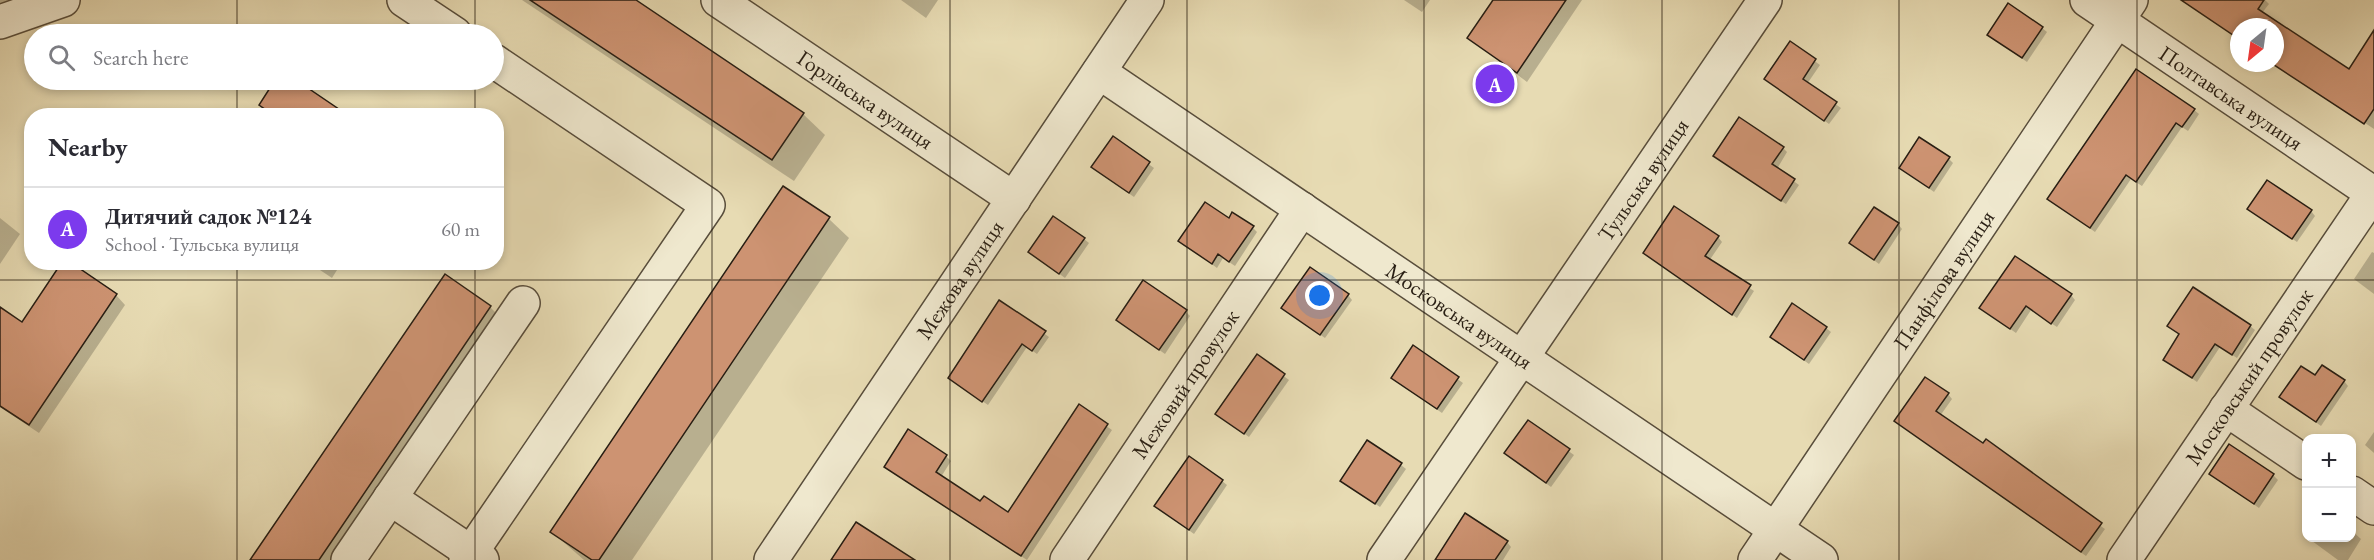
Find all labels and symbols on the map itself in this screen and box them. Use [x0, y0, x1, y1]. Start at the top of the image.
north arrow [2230, 18, 2284, 72]
street label: Полтавська вулиця [2153, 39, 2309, 157]
street label: Горлівська вулиця [792, 43, 939, 156]
pin: A [1476, 62, 1514, 106]
street label: Тульська вулиця [1591, 112, 1696, 247]
street label: Панфілова вулиця [1887, 204, 2001, 355]
street label: Межова вулиця [909, 214, 1010, 345]
street label: Московська вулиця [1380, 256, 1538, 376]
your location [1305, 281, 1334, 310]
street label: Московський провулок [2179, 282, 2320, 471]
street label: Межовий провулок [1125, 303, 1246, 464]

